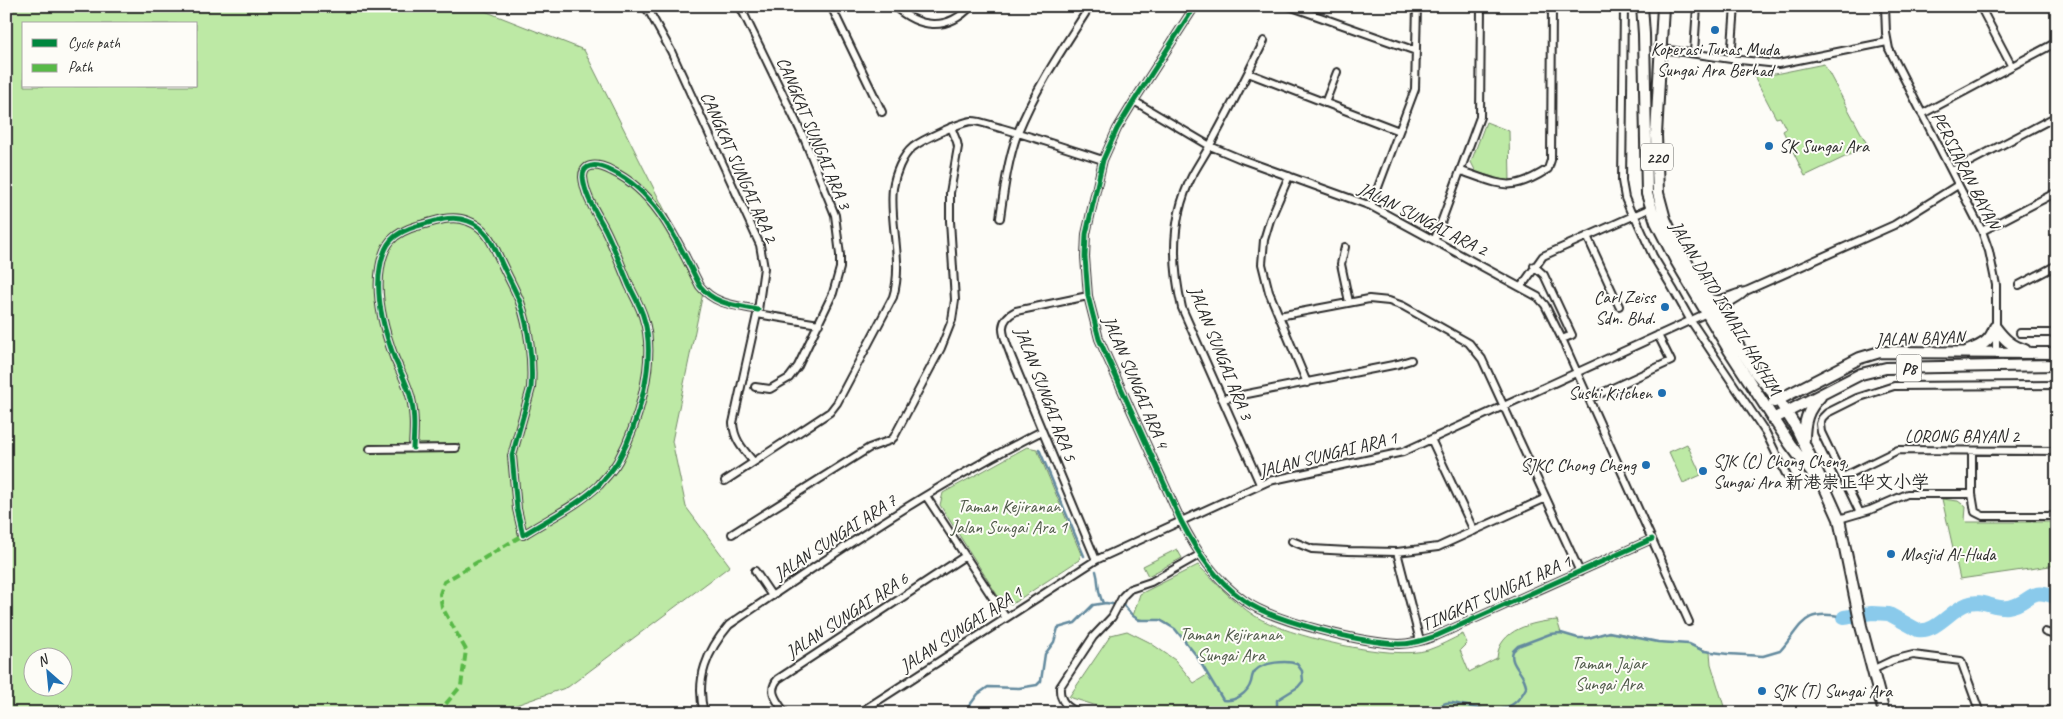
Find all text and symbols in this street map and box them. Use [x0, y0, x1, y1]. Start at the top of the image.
legend [22, 22, 198, 88]
marker: Koperasi Tunas Muda Sungai Ara Berhad [1709, 24, 1721, 36]
text: Cycle path [68, 34, 120, 53]
place label: Koperasi Tunas Muda Sungai Ara Berhad [1651, 38, 1781, 81]
street label: CANGKAT SUNGAI ARA 3 [772, 54, 857, 214]
text: Path [68, 58, 94, 77]
street label: CANGKAT SUNGAI ARA 2 [696, 88, 783, 248]
street label: PERSIARAN BAYAN [1927, 108, 2006, 235]
place label: SK Sungai Ara [1779, 135, 1870, 157]
marker: SK Sungai Ara [1763, 140, 1775, 152]
road number: 220 [1641, 144, 1673, 170]
street label: JALAN SUNGAI ARA 2 [1354, 177, 1493, 262]
street label: JALAN DATO ISMAIL HASHIM [1665, 216, 1787, 400]
street label: JALAN SUNGAI ARA 3 [1184, 282, 1258, 425]
place label: Carl Zeiss Sdn. Bhd. [1594, 286, 1657, 329]
marker: Carl Zeiss Sdn. Bhd. [1659, 301, 1671, 313]
street label: JALAN SUNGAI ARA 4 [1098, 312, 1175, 453]
street label: JALAN SUNGAI ARA 5 [1010, 323, 1082, 465]
street label: JALAN BAYAN [1874, 325, 1968, 351]
road number: P8 [1896, 354, 1922, 382]
place label: Sushi Kitchen [1568, 382, 1653, 404]
marker: Sushi Kitchen [1656, 387, 1668, 399]
street label: LORONG BAYAN 2 [1905, 425, 2021, 447]
street label: JALAN SUNGAI ARA 1 [1256, 426, 1400, 482]
place label: SJK (C) Chong Cheng, Sungai Ara 新港崇正华文小学 [1713, 450, 1929, 493]
place label: SJKC Chong Cheng [1520, 454, 1638, 476]
marker: SJKC Chong Cheng [1640, 459, 1652, 471]
marker: SJK (C) Chong Cheng, Sungai Ara 新港崇正华文小学 [1697, 465, 1709, 477]
street label: JALAN SUNGAI ARA 7 [769, 489, 901, 585]
park label: Taman Kejiranan Jalan Sungai Ara 1 [950, 495, 1068, 538]
place label: Masjid Al-Huda [1901, 543, 1997, 565]
marker: Masjid Al-Huda [1885, 548, 1897, 560]
street label: TINGKAT SUNGAI ARA 1 [1418, 550, 1575, 636]
street label: JALAN SUNGAI ARA 6 [781, 567, 913, 663]
street label: JALAN SUNGAI ARA 1 [895, 581, 1027, 677]
park label: Taman Kejiranan Sungai Ara [1180, 623, 1283, 666]
north arrow [22, 646, 72, 696]
text: N [35, 650, 52, 670]
park label: Taman Jajar Sungai Ara [1571, 652, 1649, 695]
place label: SJK (T) Sungai Ara [1772, 680, 1893, 702]
marker: SJK (T) Sungai Ara [1756, 685, 1768, 697]

